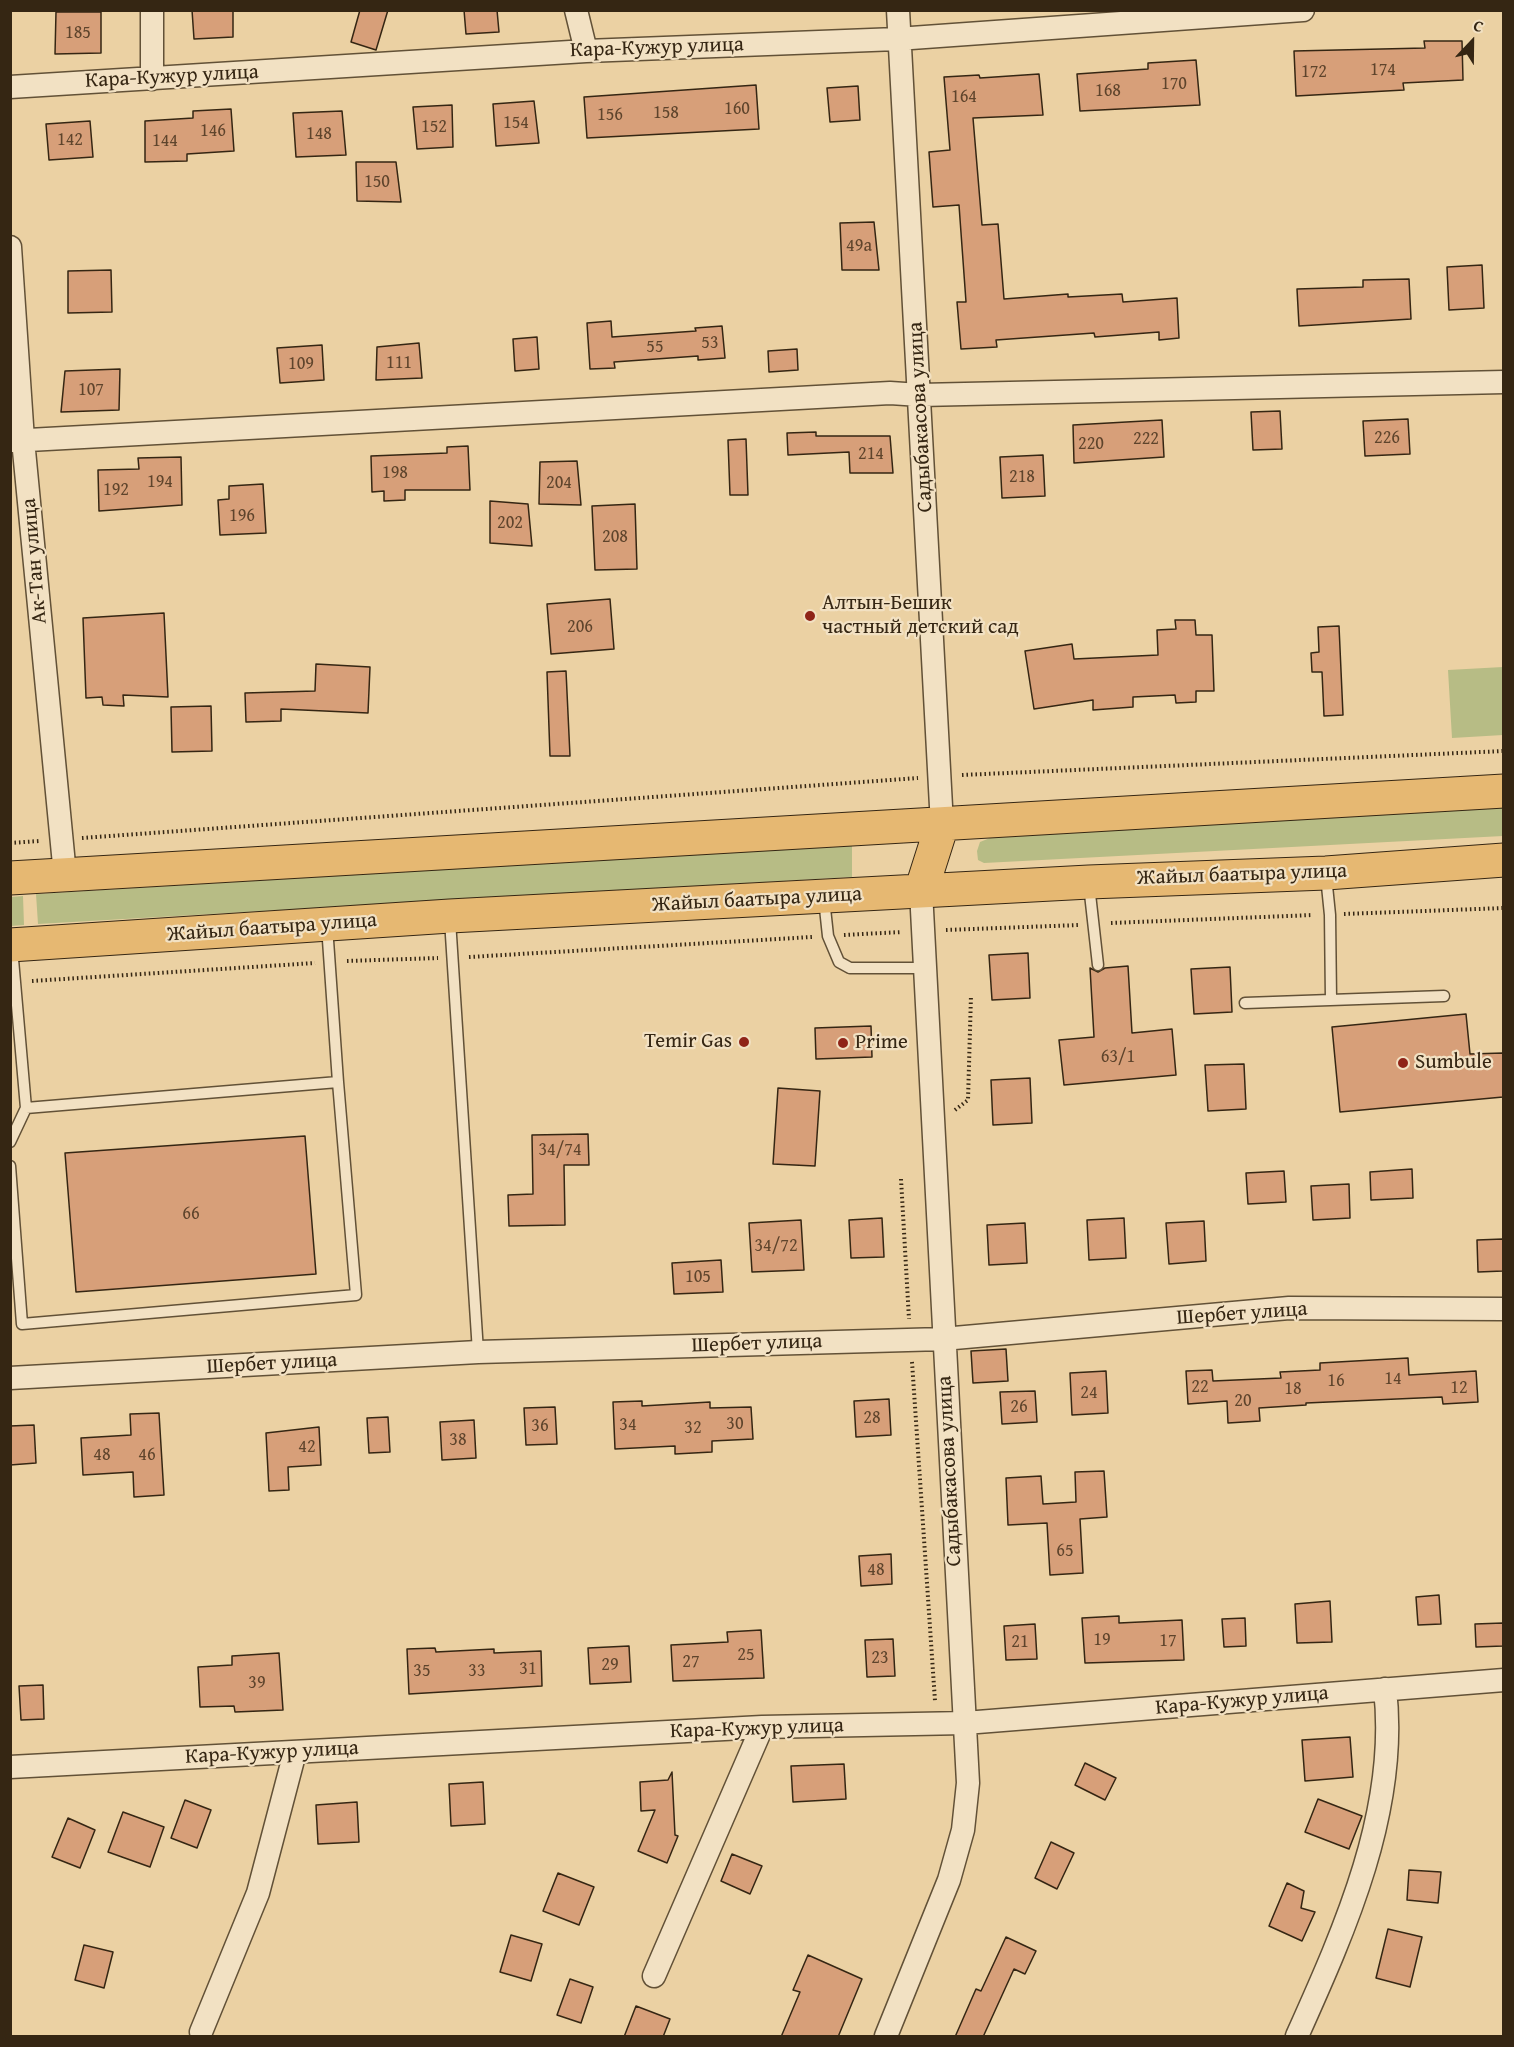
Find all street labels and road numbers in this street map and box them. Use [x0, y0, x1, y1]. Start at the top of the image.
street label: Кара-Кужур улица [570, 32, 744, 64]
street label: Кара-Кужур улица [85, 60, 259, 94]
street label: Садыбакасова улица [903, 321, 939, 513]
street label: Ак-Тан улица [17, 497, 53, 625]
street label: Жайыл баатыра улица [1137, 859, 1347, 891]
street label: Жайыл баатыра улица [651, 882, 863, 918]
street label: Жайыл баатыра улица [166, 908, 378, 948]
street label: Шербет улица [1176, 1297, 1308, 1331]
street label: Шербет улица [691, 1329, 823, 1359]
street label: Шербет улица [206, 1348, 338, 1380]
street label: Садыбакасова улица [932, 1375, 968, 1567]
street label: Кара-Кужур улица [1154, 1681, 1330, 1721]
street label: Кара-Кужур улица [670, 1713, 844, 1745]
street label: Кара-Кужур улица [185, 1736, 359, 1770]

